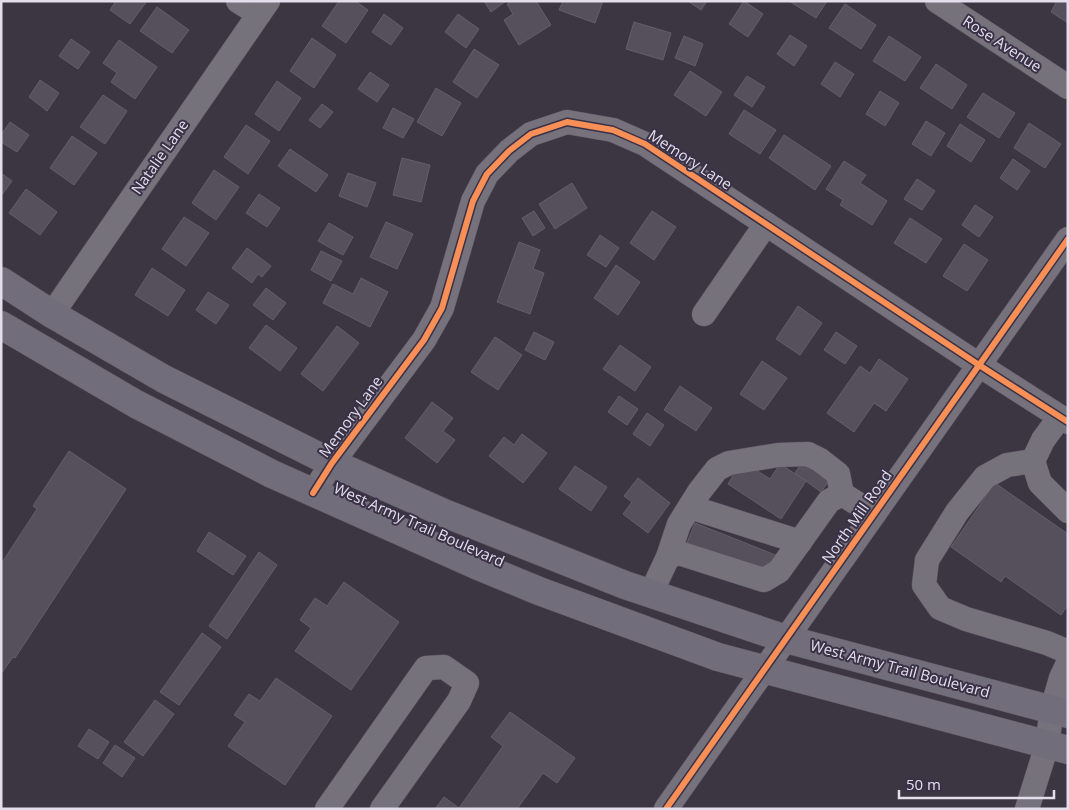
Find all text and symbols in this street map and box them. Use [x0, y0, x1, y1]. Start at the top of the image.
street label: Rose Avenue [959, 10, 1046, 76]
street label: Natalie Lane [126, 115, 192, 198]
street label: Memory Lane [645, 125, 736, 194]
street label: Memory Lane [314, 372, 387, 461]
street label: North Mill Road [817, 466, 896, 567]
street label: West Army Trail Boulevard [331, 477, 508, 571]
street label: West Army Trail Boulevard [808, 634, 992, 702]
scale bar [899, 768, 1054, 800]
text: 50 m [906, 774, 941, 794]

